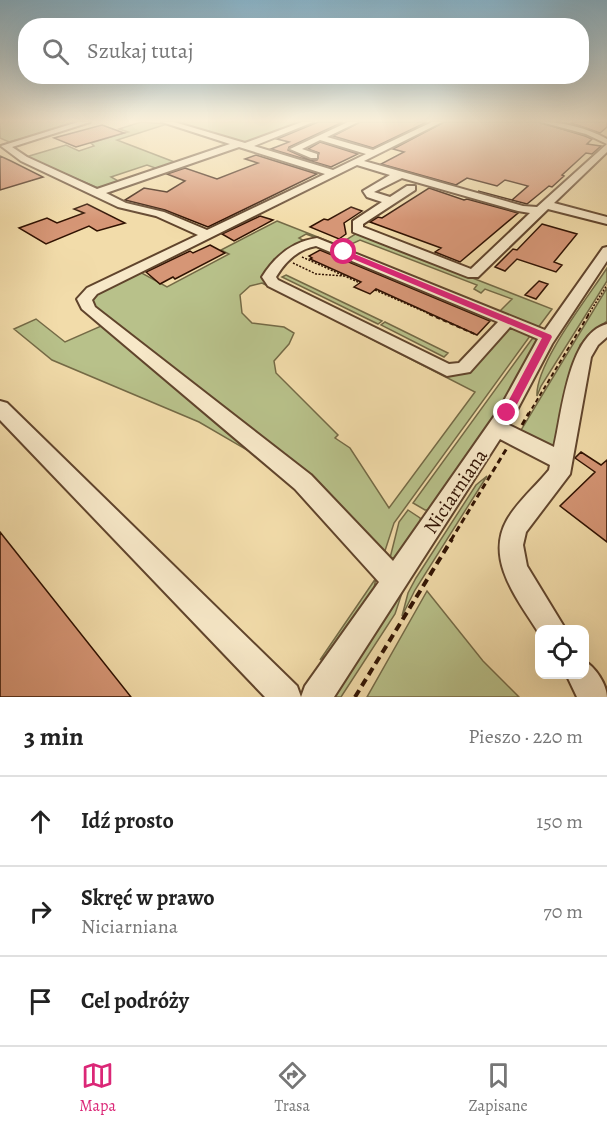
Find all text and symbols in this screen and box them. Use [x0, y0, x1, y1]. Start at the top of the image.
search box [18, 18, 589, 84]
icon: search [39, 35, 72, 68]
text: Szukaj tutaj [87, 36, 193, 66]
route start [330, 238, 356, 264]
route end [493, 399, 519, 425]
street label: Niciarniana [417, 443, 494, 539]
map controls [535, 625, 589, 679]
button: locate [535, 625, 589, 679]
text: 3 min [24, 719, 84, 754]
text: Pieszo · 220 m [468, 723, 583, 750]
icon: ahead [24, 805, 57, 838]
text: Idź prosto [81, 806, 174, 836]
text: 150 m [536, 808, 583, 835]
text: Skręć w prawo [81, 883, 215, 913]
icon: right [24, 895, 57, 928]
text: 70 m [543, 898, 583, 925]
text: Niciarniana [81, 913, 178, 940]
icon: arrive [24, 985, 57, 1018]
text: Cel podróży [81, 986, 189, 1016]
tab: Mapa [79, 1059, 116, 1117]
tab: Trasa [274, 1059, 310, 1117]
tab: Zapisane [468, 1059, 528, 1117]

